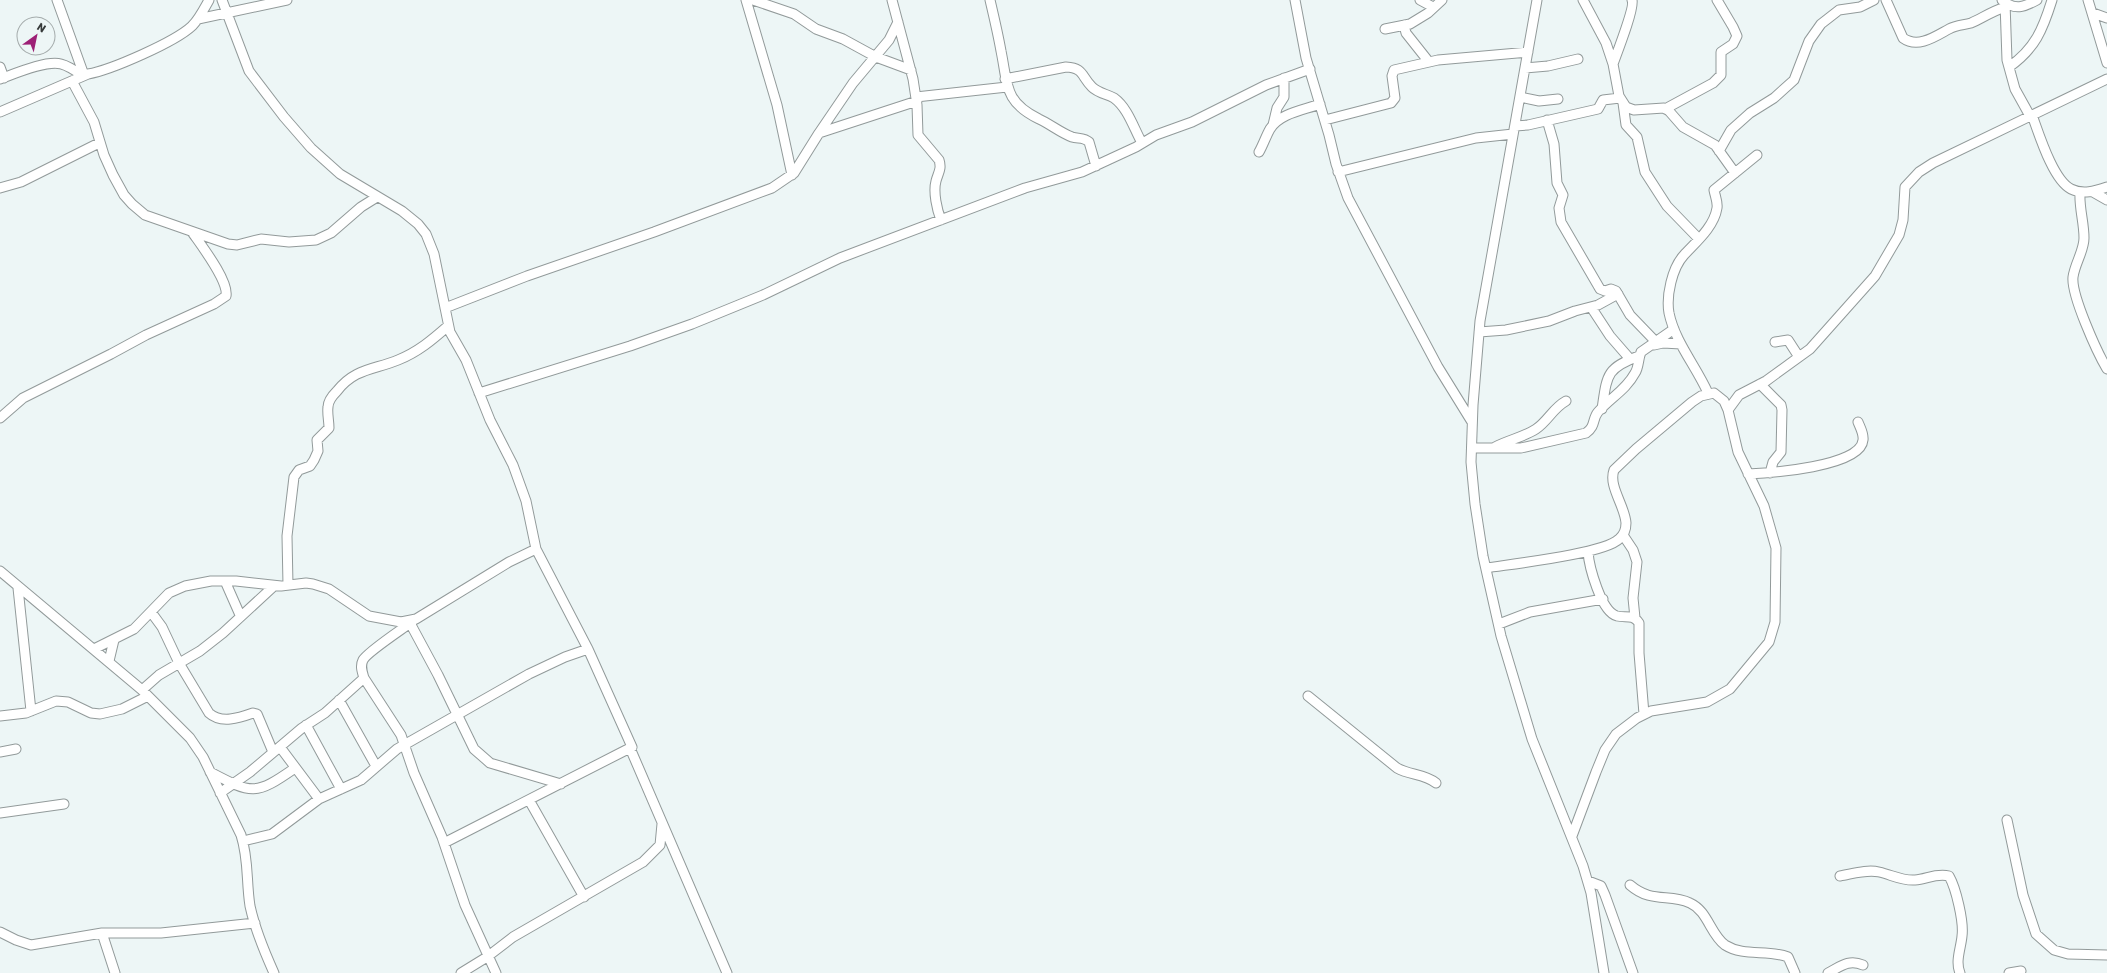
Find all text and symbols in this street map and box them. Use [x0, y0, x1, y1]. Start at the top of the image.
north arrow [16, 16, 56, 56]
text: N [34, 20, 48, 36]

